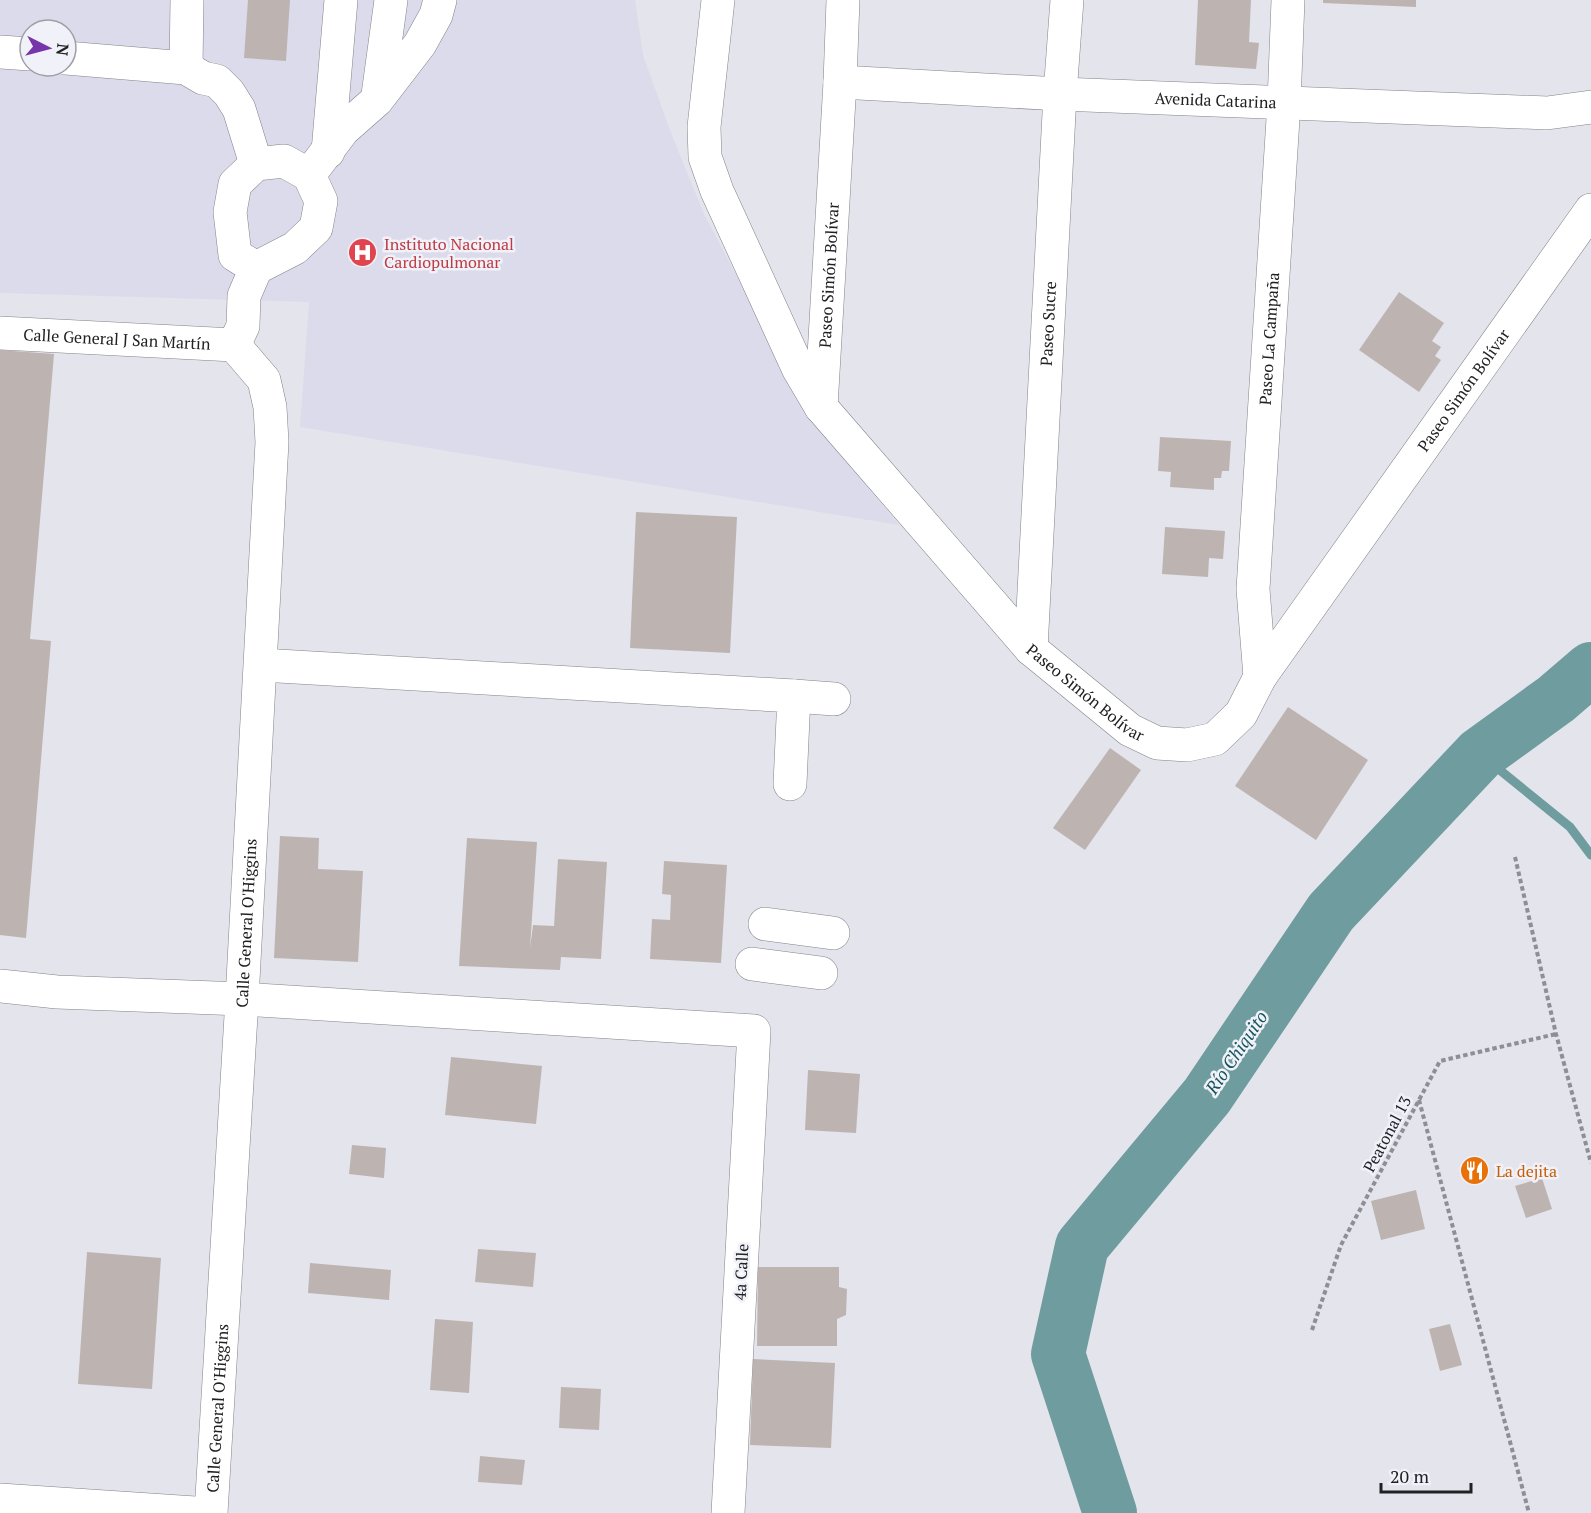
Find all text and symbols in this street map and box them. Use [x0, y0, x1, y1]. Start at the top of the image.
north arrow [18, 18, 78, 78]
text: N [51, 42, 74, 57]
street label: Avenida Catarina [1154, 87, 1277, 113]
street label: Paseo Simón Bolívar [813, 201, 844, 349]
place label: Instituto Nacional Cardiopulmonar [384, 233, 514, 273]
hospital icon: Instituto Nacional Cardiopulmonar [347, 237, 379, 269]
street label: Paseo La Campaña [1254, 272, 1284, 406]
street label: Paseo Sucre [1035, 281, 1061, 366]
street label: Calle General J San Martín [23, 323, 212, 355]
street label: Paseo Simón Bolívar [1412, 324, 1515, 456]
street label: Paseo Simón Bolívar [1022, 639, 1149, 747]
street label: Calle General O'Higgins [231, 838, 262, 1008]
water label: Río Chiquito [1199, 1006, 1273, 1099]
street label: Peatonal 13 [1358, 1092, 1416, 1176]
restaurant icon: La dejita [1459, 1155, 1491, 1187]
place label: La dejita [1496, 1160, 1557, 1182]
street label: 4a Calle [729, 1243, 753, 1301]
street label: Calle General O'Higgins [201, 1323, 233, 1493]
scale bar [1381, 1456, 1471, 1494]
text: 20 m [1390, 1464, 1430, 1488]

